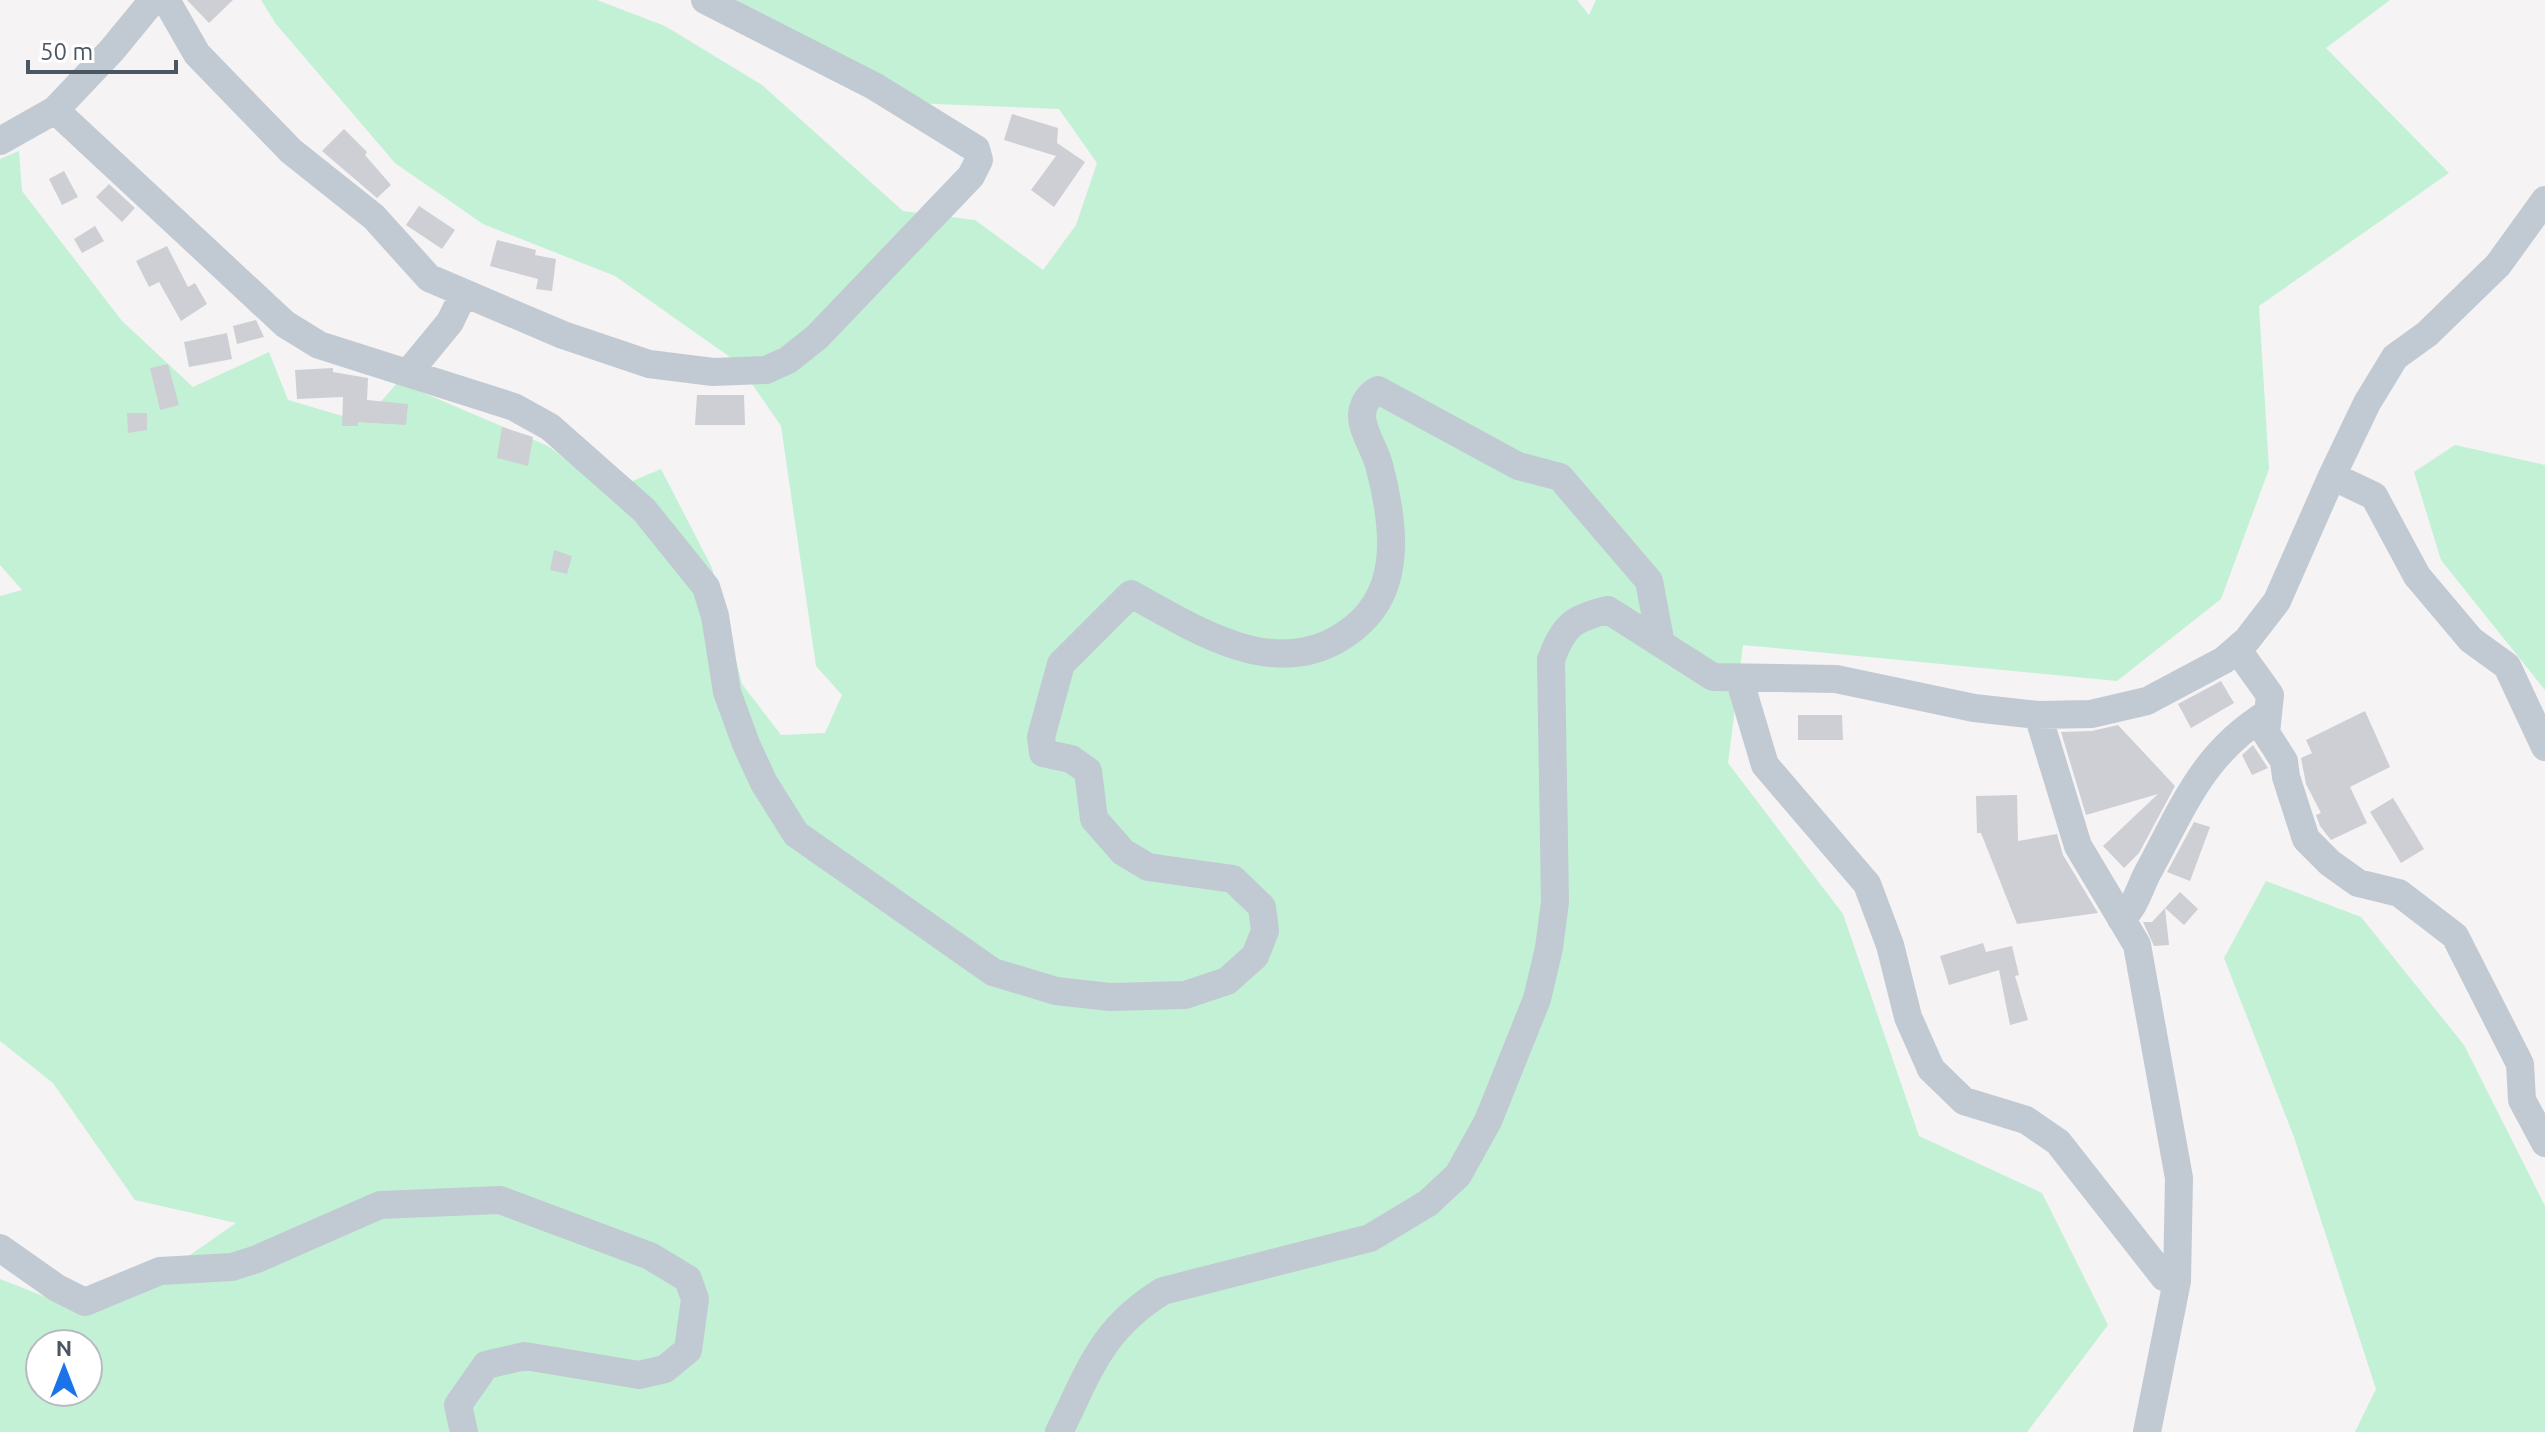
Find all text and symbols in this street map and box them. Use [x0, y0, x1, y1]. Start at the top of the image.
scale bar [28, 24, 176, 74]
text: 50 m [40, 38, 93, 65]
north arrow [24, 1328, 104, 1408]
text: N [56, 1335, 72, 1360]

